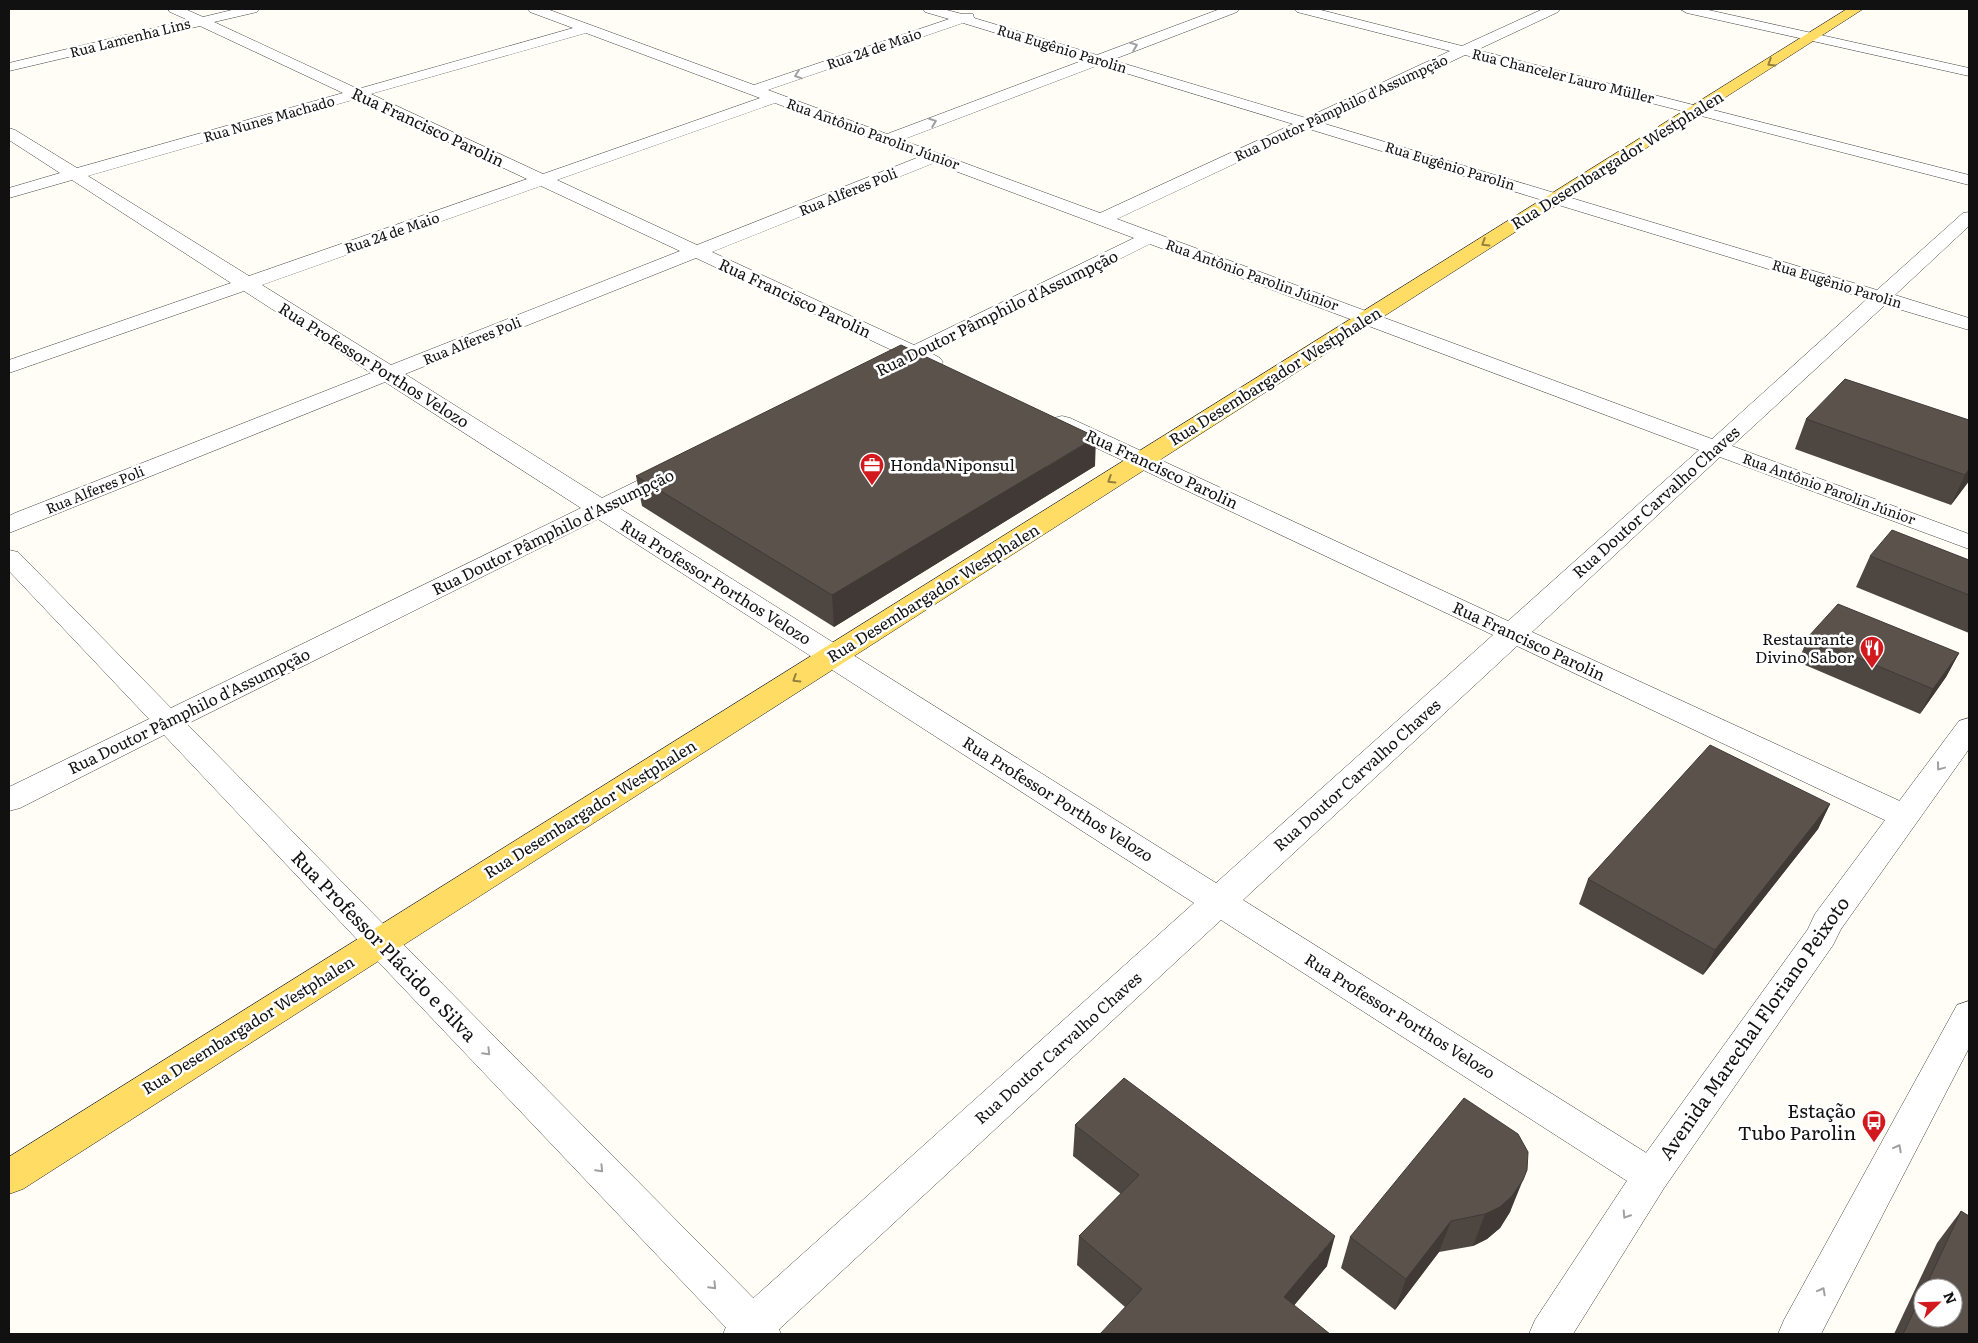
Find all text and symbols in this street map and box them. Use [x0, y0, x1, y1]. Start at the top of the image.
street label: Rua Lamenha Lins [67, 12, 192, 62]
street label: Rua Eugênio Parolin [995, 19, 1130, 77]
street label: Rua 24 de Maio [824, 22, 924, 74]
one-way arrow [1129, 42, 1138, 52]
street label: Rua Chanceler Lauro Müller [1470, 43, 1657, 107]
street label: Rua Doutor Pâmphilo d'Assumpção [1231, 49, 1451, 165]
one-way arrow [1767, 57, 1776, 66]
one-way arrow [795, 69, 803, 79]
street label: Rua Francisco Parolin [348, 80, 509, 172]
street label: Rua Desembargador Westphalen [1506, 84, 1728, 235]
street label: Rua Nunes Machado [201, 90, 337, 146]
street label: Rua Antônio Parolin Júnior [784, 92, 963, 174]
one-way arrow [928, 118, 937, 128]
street label: Rua Eugênio Parolin [1383, 136, 1518, 194]
street label: Rua Alferes Poli [795, 162, 900, 220]
street label: Rua 24 de Maio [342, 206, 442, 258]
street label: Rua Antônio Parolin Júnior [1163, 233, 1342, 315]
one-way arrow [1482, 237, 1491, 247]
street label: Rua Doutor Pâmphilo d'Assumpção [871, 243, 1122, 381]
street label: Rua Francisco Parolin [715, 251, 876, 343]
street label: Rua Eugênio Parolin [1770, 254, 1905, 312]
street label: Rua Professor Porthos Velozo [275, 295, 474, 433]
street label: Rua Desembargador Westphalen [1164, 300, 1386, 451]
street label: Rua Alferes Poli [419, 311, 524, 369]
street label: Rua Doutor Carvalho Chaves [1566, 419, 1744, 583]
street label: Rua Francisco Parolin [1082, 422, 1243, 514]
street label: Rua Antônio Parolin Júnior [1740, 447, 1919, 529]
office icon: Honda Niponsul [859, 452, 885, 486]
place label: Honda Niponsul [890, 452, 1015, 476]
street label: Rua Alferes Poli [42, 460, 147, 518]
street label: Rua Doutor Pâmphilo d'Assumpção [427, 462, 678, 600]
one-way arrow [1108, 473, 1117, 483]
street label: Rua Professor Porthos Velozo [617, 512, 816, 650]
street label: Rua Desembargador Westphalen [822, 517, 1044, 668]
street label: Rua Francisco Parolin [1449, 594, 1610, 686]
place label: Restaurante Divino Sabor [1755, 626, 1854, 668]
restaurant icon: Restaurante Divino Sabor [1859, 635, 1885, 669]
street label: Rua Doutor Pâmphilo d'Assumpção [63, 641, 314, 779]
one-way arrow [793, 672, 802, 682]
street label: Rua Doutor Carvalho Chaves [1267, 692, 1445, 856]
street label: Rua Professor Porthos Velozo [959, 729, 1158, 867]
street label: Rua Desembargador Westphalen [479, 733, 701, 884]
one-way arrow [1937, 761, 1946, 771]
street label: Rua Professor Plácido e Silva [286, 843, 484, 1048]
street label: Avenida Marechal Floriano Peixoto [1651, 890, 1855, 1165]
street label: Rua Professor Porthos Velozo [1301, 946, 1500, 1084]
street label: Rua Desembargador Westphalen [137, 949, 359, 1100]
street label: Rua Doutor Carvalho Chaves [968, 965, 1146, 1129]
one-way arrow [481, 1046, 490, 1055]
place label: Estação Tubo Parolin [1738, 1096, 1856, 1146]
bus stop icon: Estação Tubo Parolin [1861, 1109, 1887, 1143]
one-way arrow [1892, 1144, 1902, 1153]
one-way arrow [594, 1163, 603, 1172]
one-way arrow [1623, 1210, 1632, 1219]
north arrow [1913, 1278, 1963, 1328]
one-way arrow [707, 1280, 716, 1289]
one-way arrow [1816, 1288, 1826, 1297]
text: N [1939, 1288, 1962, 1307]

